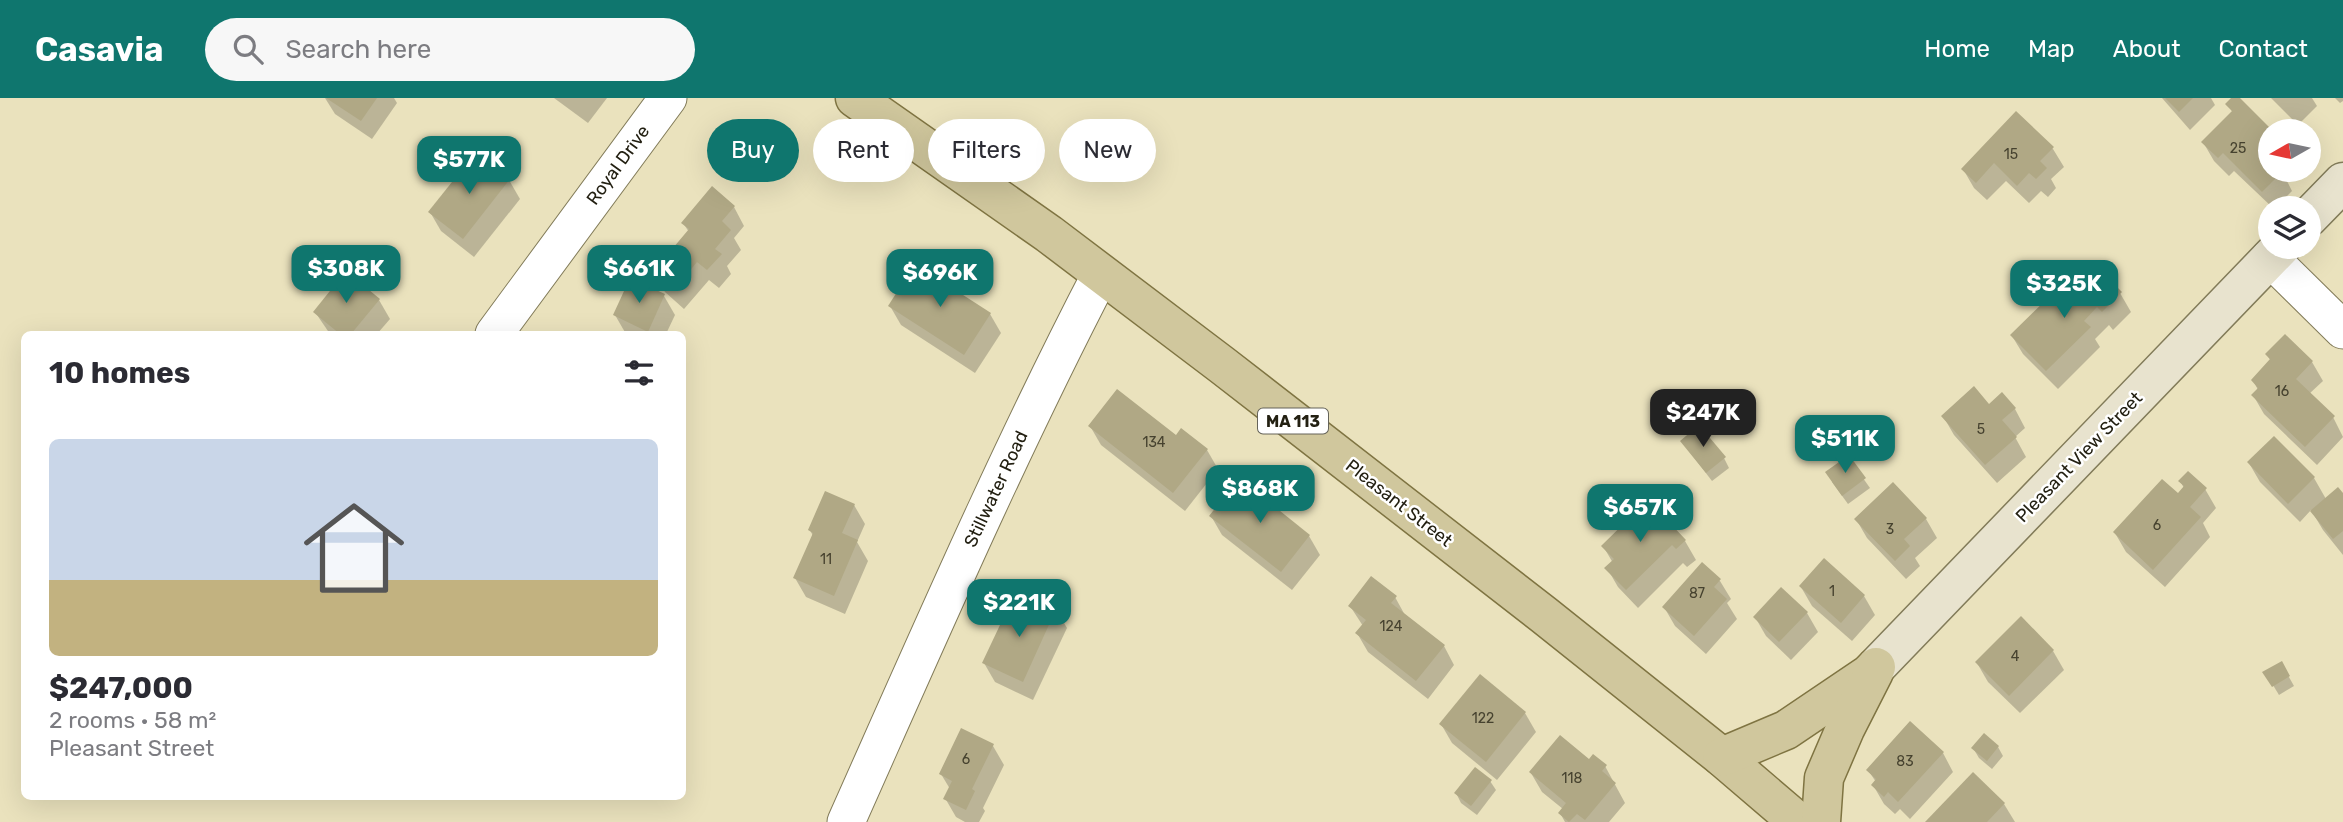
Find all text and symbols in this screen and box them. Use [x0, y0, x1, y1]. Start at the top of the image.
search box [205, 18, 695, 81]
text: Casavia [35, 30, 163, 69]
icon: search [229, 30, 267, 68]
text: Search here [285, 34, 431, 65]
text: Home [1924, 35, 1990, 63]
text: Map [2028, 35, 2075, 63]
text: About [2113, 35, 2181, 63]
text: Contact [2219, 35, 2308, 63]
chip: Buy [707, 119, 799, 182]
chip: Rent [813, 119, 914, 182]
chip: Filters [928, 119, 1045, 182]
chip: New [1059, 119, 1156, 182]
north arrow [2258, 119, 2320, 182]
map controls [2258, 119, 2321, 259]
street label: Royal Drive [582, 121, 654, 209]
pin: $577K [420, 136, 518, 196]
house number: 25 [2230, 140, 2246, 157]
text: $577K [433, 145, 505, 173]
house number: 15 [2004, 146, 2018, 163]
button: layers [2258, 196, 2321, 259]
pin: $308K [297, 246, 395, 305]
pin: $661K [590, 246, 688, 305]
pin: $696K [891, 250, 989, 309]
text: $308K [308, 254, 384, 282]
text: $661K [603, 254, 675, 282]
text: $696K [902, 258, 978, 286]
pin: $325K [2015, 260, 2113, 320]
text: $325K [2026, 269, 2102, 297]
icon: filters [620, 354, 658, 392]
text: 10 homes [49, 355, 190, 391]
house number: 16 [2275, 383, 2289, 400]
street label: Pleasant View Street [2011, 387, 2147, 527]
pin: $247K [1654, 390, 1752, 449]
text: $247K [1666, 398, 1740, 426]
road number: MA 113 [1258, 408, 1328, 434]
pin: $511K [1796, 416, 1894, 475]
house number: 5 [1977, 421, 1985, 438]
text: $511K [1811, 424, 1879, 452]
street label: Stillwater Road [959, 427, 1033, 551]
house number: 134 [1142, 434, 1166, 451]
street label: Pleasant Street [1341, 455, 1457, 551]
pin: $868K [1211, 466, 1309, 525]
text: $868K [1222, 474, 1298, 502]
pin: $657K [1591, 484, 1689, 544]
icon: home [291, 485, 417, 611]
text: $657K [1603, 493, 1677, 521]
house number: 6 [2153, 517, 2161, 534]
house number: 3 [1886, 521, 1894, 538]
house number: 11 [820, 551, 832, 568]
pin: $221K [970, 580, 1068, 639]
house number: 1 [1829, 583, 1835, 600]
house number: 87 [1689, 585, 1705, 602]
text: $221K [983, 588, 1055, 616]
house number: 124 [1380, 618, 1403, 635]
house number: 4 [2011, 648, 2020, 665]
text: $247,000 [49, 670, 193, 706]
text: 2 rooms · 58 m² [49, 706, 216, 734]
house number: 122 [1472, 710, 1494, 727]
text: Pleasant Street [49, 734, 214, 762]
house number: 6 [962, 751, 970, 768]
house number: 83 [1896, 753, 1914, 770]
house number: 118 [1562, 770, 1583, 787]

